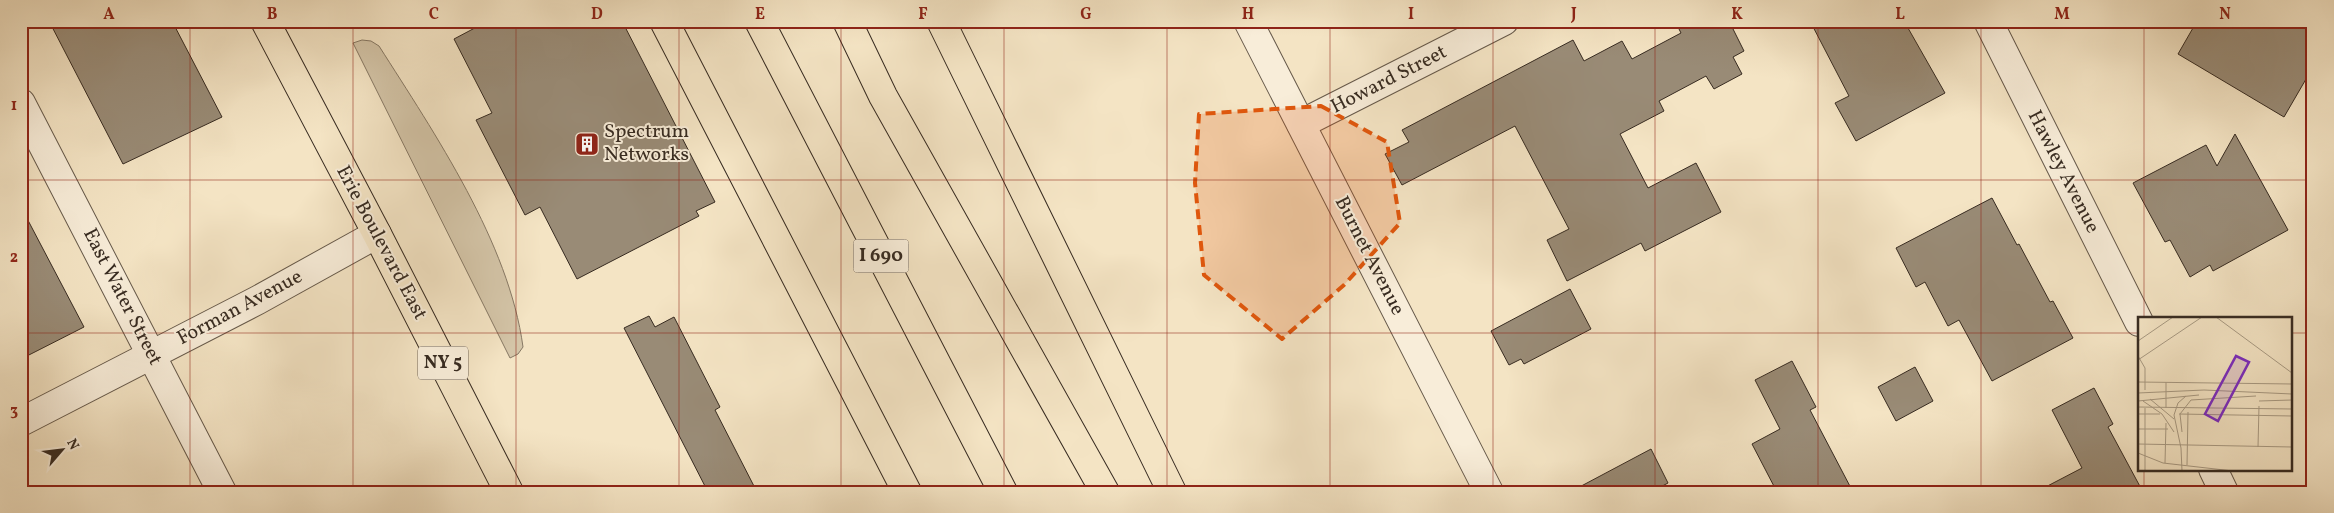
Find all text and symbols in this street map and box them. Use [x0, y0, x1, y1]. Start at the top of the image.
text: A [103, 4, 115, 26]
text: B [267, 4, 278, 26]
text: C [429, 4, 439, 26]
text: D [591, 4, 603, 26]
text: E [755, 4, 765, 26]
text: F [918, 4, 928, 26]
text: G [1080, 4, 1092, 26]
text: H [1242, 4, 1254, 26]
text: I [1408, 4, 1414, 26]
text: J [1570, 4, 1577, 26]
text: K [1731, 4, 1743, 26]
text: L [1895, 4, 1905, 26]
text: M [2054, 4, 2070, 26]
text: N [2219, 4, 2231, 26]
street label: Howard Street [1326, 39, 1452, 121]
text: 1 [11, 95, 17, 117]
street label: Hawley Avenue [2020, 106, 2106, 238]
place label: Spectrum Networks [604, 118, 689, 169]
building icon: Spectrum Networks [574, 131, 600, 157]
street label: Erie Boulevard East [328, 161, 434, 325]
street label: Burnet Avenue [1327, 192, 1411, 320]
street label: East Water Street [75, 224, 169, 370]
road number: I 690 [854, 240, 908, 272]
text: 2 [10, 247, 18, 269]
street label: Forman Avenue [172, 263, 308, 353]
inset map [2138, 317, 2292, 470]
road number: NY 5 [418, 346, 468, 379]
text: 3 [10, 400, 18, 422]
north arrow [38, 426, 88, 476]
text: N [61, 436, 83, 454]

